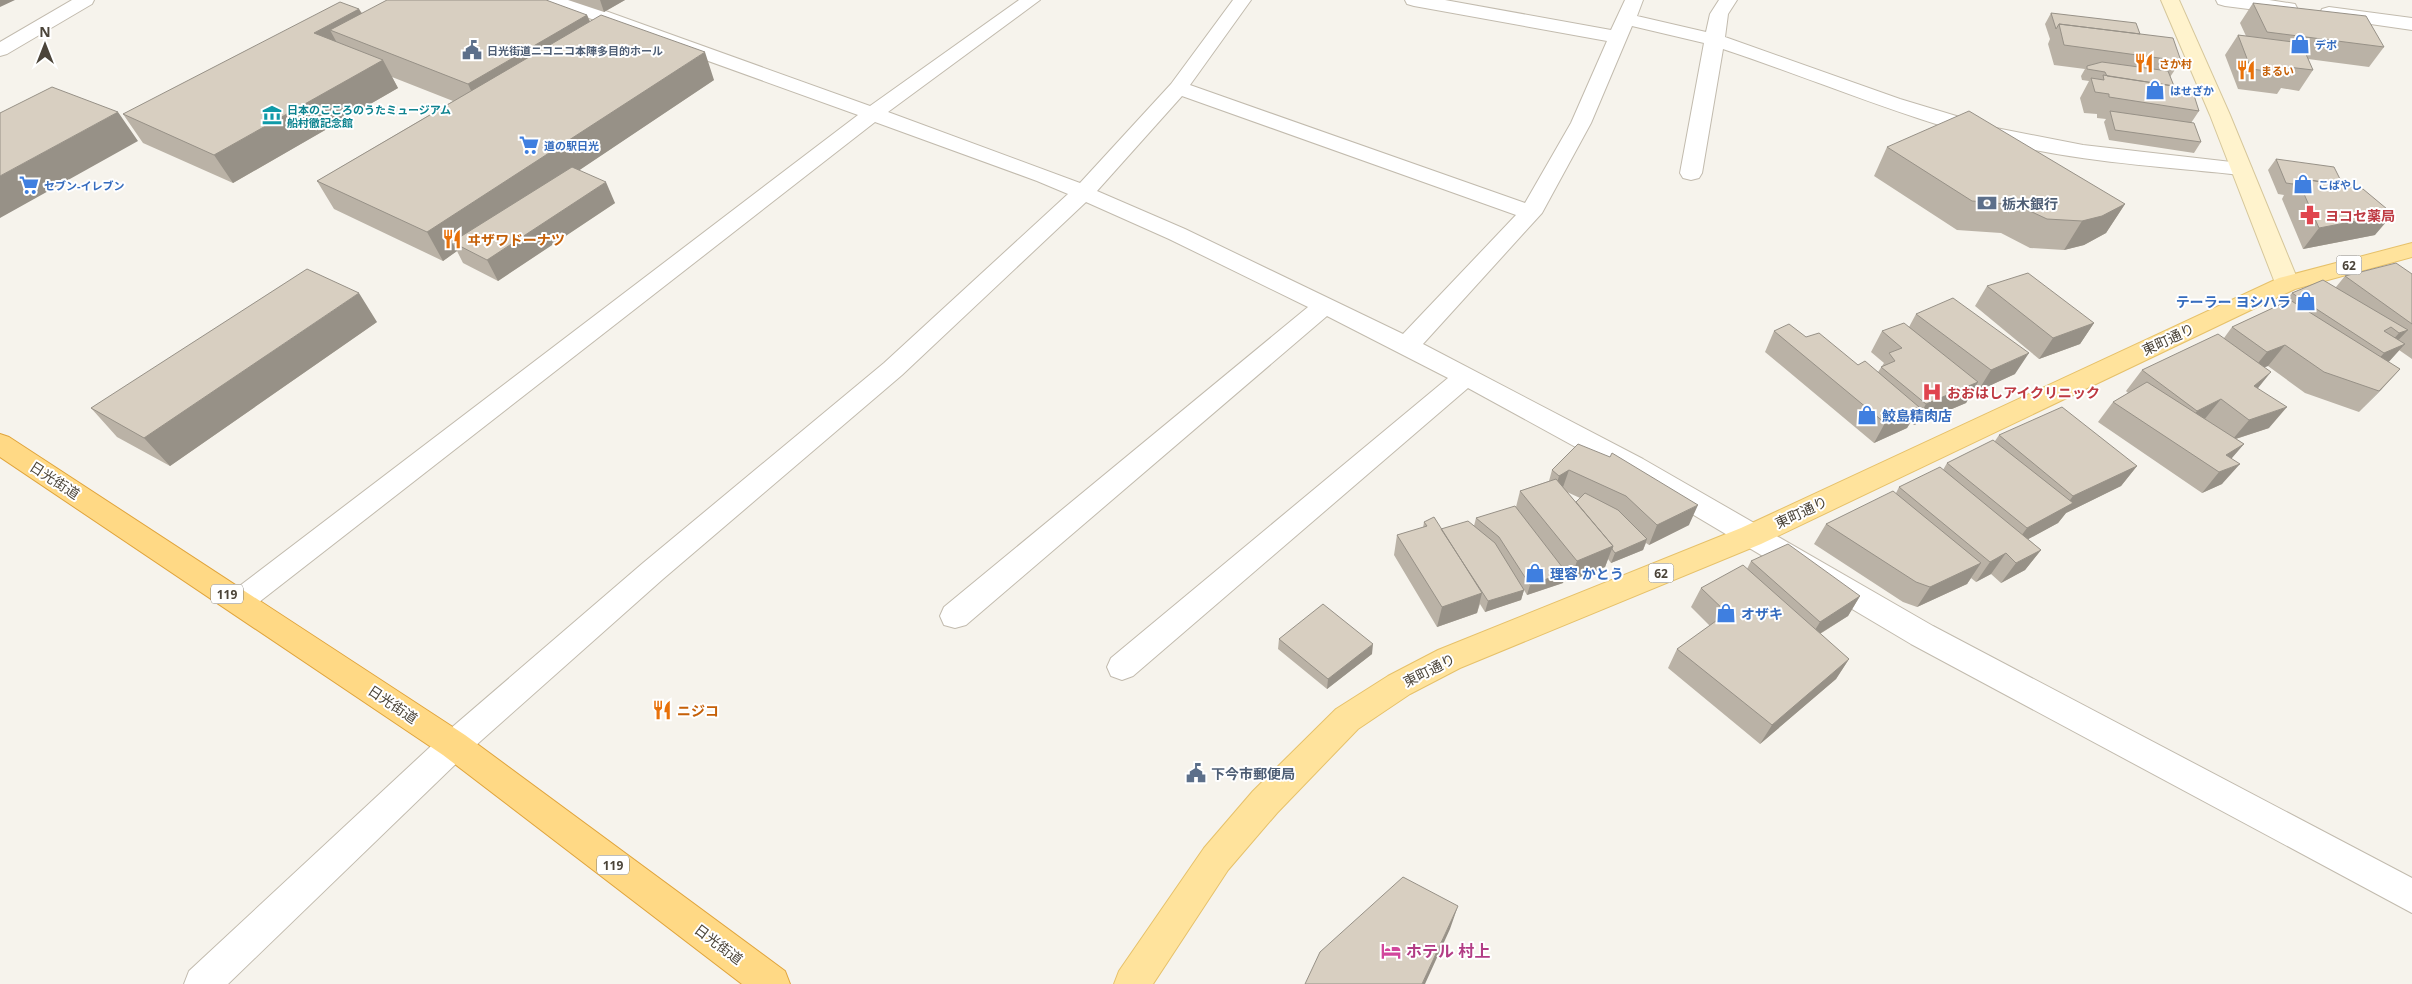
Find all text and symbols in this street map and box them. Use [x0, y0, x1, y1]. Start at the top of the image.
north arrow [20, 20, 70, 70]
text: N [39, 22, 51, 41]
shop icon: デポ [2289, 33, 2311, 55]
place label: デポ [2315, 37, 2337, 52]
public building icon: 日光街道ニコニコ本陣多目的ホール [461, 39, 483, 61]
place label: 日光街道ニコニコ本陣多目的ホール [487, 43, 663, 58]
restaurant icon: さか村 [2133, 52, 2155, 74]
place label: さか村 [2159, 56, 2192, 71]
restaurant icon: まるい [2235, 59, 2257, 81]
place label: まるい [2261, 63, 2294, 78]
shop icon: はせざか [2144, 79, 2166, 101]
place label: はせざか [2170, 83, 2214, 98]
place label: 日本のこころのうたミュージアム 船村徹記念館 [287, 102, 451, 130]
museum icon: 日本のこころのうたミュージアム 船村徹記念館 [261, 104, 283, 126]
supermarket icon: 道の駅日光 [518, 134, 540, 156]
place label: 道の駅日光 [544, 138, 599, 153]
shop icon: こばやし [2292, 173, 2314, 195]
supermarket icon: セブン-イレブン [18, 174, 40, 196]
place label: こばやし [2318, 177, 2362, 192]
place label: セブン-イレブン [44, 178, 125, 193]
bank icon: 栃木銀行 [1976, 192, 1998, 214]
place label: 栃木銀行 [2002, 194, 2058, 213]
pharmacy icon: ヨコセ薬局 [2299, 204, 2321, 226]
place label: ヨコセ薬局 [2325, 206, 2395, 225]
restaurant icon: ヰザワドーナツ [441, 228, 463, 250]
place label: ヰザワドーナツ [467, 230, 565, 249]
road number: 62 [2336, 256, 2362, 274]
shop icon: テーラー ヨシハラ [2295, 290, 2317, 312]
place label: テーラー ヨシハラ [2176, 292, 2291, 311]
street label: 東町通り [2139, 319, 2197, 359]
hospital icon: おおはしアイクリニック [1921, 381, 1943, 403]
place label: おおはしアイクリニック [1947, 383, 2100, 402]
shop icon: 鮫島精肉店 [1856, 404, 1878, 426]
place label: 鮫島精肉店 [1882, 406, 1952, 425]
street label: 日光街道 [26, 457, 84, 503]
street label: 東町通り [1772, 492, 1830, 532]
shop icon: 理容 かとう [1524, 562, 1546, 584]
place label: 理容 かとう [1550, 564, 1624, 583]
road number: 62 [1648, 564, 1674, 582]
road number: 119 [211, 584, 243, 604]
shop icon: オザキ [1715, 602, 1737, 624]
place label: オザキ [1741, 604, 1783, 623]
street label: 東町通り [1400, 649, 1458, 691]
street label: 日光街道 [364, 680, 422, 728]
restaurant icon: ニジコ [651, 699, 673, 721]
place label: ニジコ [677, 701, 719, 720]
public building icon: 下今市郵便局 [1185, 762, 1207, 784]
place label: 下今市郵便局 [1211, 764, 1295, 783]
road number: 119 [597, 856, 629, 874]
street label: 日光街道 [691, 920, 747, 968]
hotel icon: ホテル 村上 [1380, 940, 1402, 962]
place label: ホテル 村上 [1406, 940, 1490, 962]

